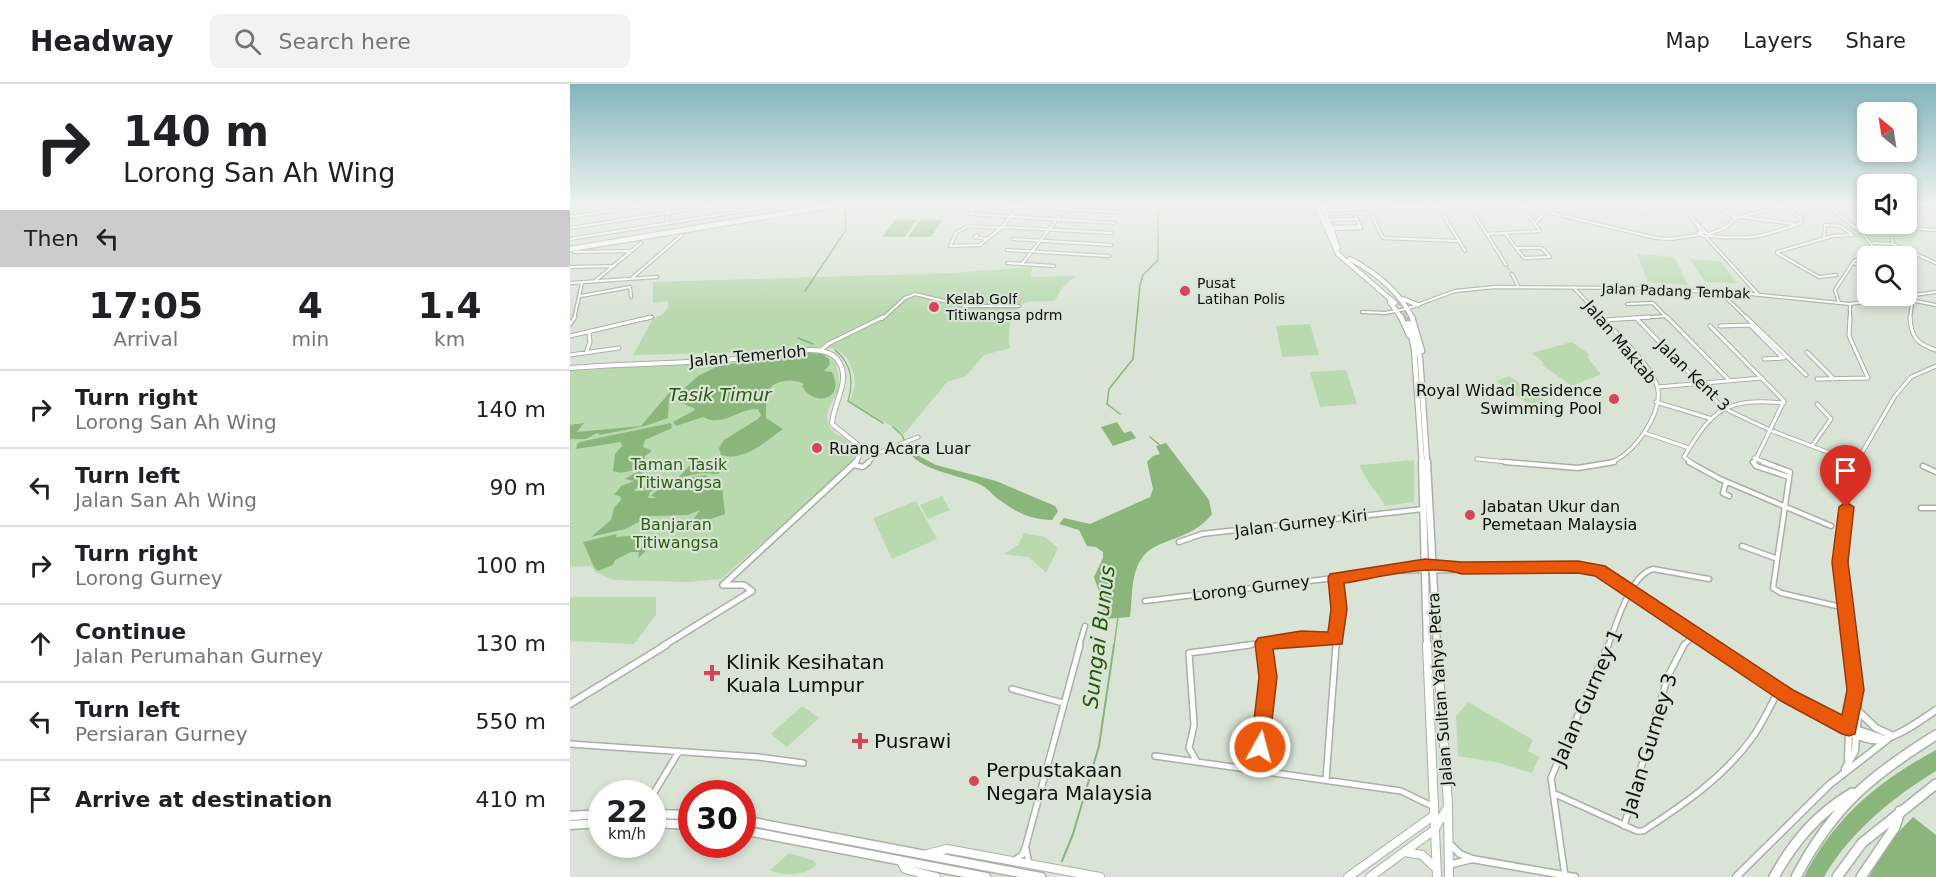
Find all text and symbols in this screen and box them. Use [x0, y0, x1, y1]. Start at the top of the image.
search box [210, 14, 630, 68]
text: Headway [30, 25, 174, 58]
icon: search [231, 25, 264, 58]
text: Search here [279, 29, 411, 54]
text: Map [1666, 29, 1710, 53]
text: Layers [1743, 29, 1812, 53]
text: Share [1845, 29, 1906, 53]
north arrow [1857, 102, 1917, 162]
map controls [1857, 102, 1917, 306]
text: 140 m [123, 107, 269, 156]
icon: right [24, 108, 102, 186]
text: Lorong San Ah Wing [123, 157, 395, 188]
button: sound [1857, 174, 1917, 234]
icon: left [91, 222, 124, 255]
text: Then [24, 226, 79, 251]
button: search [1857, 246, 1917, 306]
place label: Pusat Latihan Polis [1197, 275, 1285, 307]
street label: Jalan Padang Tembak [1600, 280, 1751, 302]
marker: Pusat Latihan Polis [1178, 284, 1192, 298]
text: 17:05 [88, 285, 203, 326]
text: 4 [298, 285, 323, 326]
text: 1.4 [418, 285, 482, 326]
place label: Kelab Golf Titiwangsa pdrm [945, 291, 1062, 323]
street label: Jalan Maktab [1579, 296, 1660, 388]
marker: Kelab Golf Titiwangsa pdrm [927, 300, 941, 314]
text: Arrival [113, 327, 178, 351]
text: min [292, 327, 329, 351]
text: km [434, 327, 465, 351]
street label: Jalan Kent 3 [1651, 334, 1734, 415]
street label: Jalan Temerloh [688, 341, 807, 371]
place label: Royal Widad Residence Swimming Pool [1416, 381, 1602, 418]
water label: Tasik Timur [669, 384, 773, 405]
text: Turn right [75, 385, 198, 410]
marker: Royal Widad Residence Swimming Pool [1607, 392, 1621, 406]
icon: right [24, 393, 57, 426]
text: 140 m [476, 397, 546, 422]
text: Lorong San Ah Wing [75, 410, 277, 434]
place label: Ruang Acara Luar [829, 439, 971, 458]
marker: Ruang Acara Luar [810, 441, 824, 455]
pin [1820, 445, 1871, 507]
icon: arrive [1829, 454, 1862, 487]
park label: Taman Tasik Titiwangsa [630, 455, 728, 492]
text: Turn left [75, 463, 180, 488]
icon: left [24, 471, 57, 504]
text: 90 m [490, 475, 546, 500]
text: Jalan San Ah Wing [75, 488, 257, 512]
place label: Jabatan Ukur dan Pemetaan Malaysia [1481, 497, 1637, 534]
street label: Jalan Gurney Kiri [1233, 505, 1368, 541]
marker: Jabatan Ukur dan Pemetaan Malaysia [1463, 508, 1477, 522]
park label: Banjaran Titiwangsa [632, 515, 719, 552]
text: Turn right [75, 541, 198, 566]
icon: right [24, 549, 57, 582]
text: 100 m [476, 553, 546, 578]
water label: Sungai Bunus [1078, 564, 1120, 710]
text: Lorong Gurney [75, 566, 223, 590]
street label: Lorong Gurney [1191, 571, 1311, 605]
street label: Jalan Sultan Yahya Petra [1424, 592, 1456, 787]
text: Continue [75, 619, 186, 644]
street label: Jalan Gurney 1 [1545, 625, 1628, 771]
icon: ahead [24, 627, 57, 660]
text: 130 m [476, 631, 546, 656]
text: Jalan Perumahan Gurney [75, 644, 323, 668]
place label: Klinik Kesihatan Kuala Lumpur [726, 650, 885, 697]
marker: Klinik Kesihatan Kuala Lumpur [703, 664, 721, 682]
street label: Jalan Gurney 3 [1615, 670, 1682, 820]
text: Turn left [75, 697, 180, 722]
icon: left [24, 705, 57, 738]
text: 550 m [476, 709, 546, 734]
position arrow [1228, 715, 1292, 779]
text: Persiaran Gurney [75, 722, 247, 746]
place label: Pusrawi [874, 729, 951, 753]
marker: Pusrawi [851, 732, 869, 750]
place label: Perpustakaan Negara Malaysia [986, 758, 1152, 805]
marker: Perpustakaan Negara Malaysia [967, 774, 981, 788]
speed limit sign: 30 [678, 780, 756, 858]
icon: arrive [24, 783, 57, 816]
text: Arrive at destination [75, 787, 332, 812]
text: 410 m [476, 787, 546, 812]
text: 22 [606, 794, 648, 829]
text: km/h [608, 825, 646, 843]

